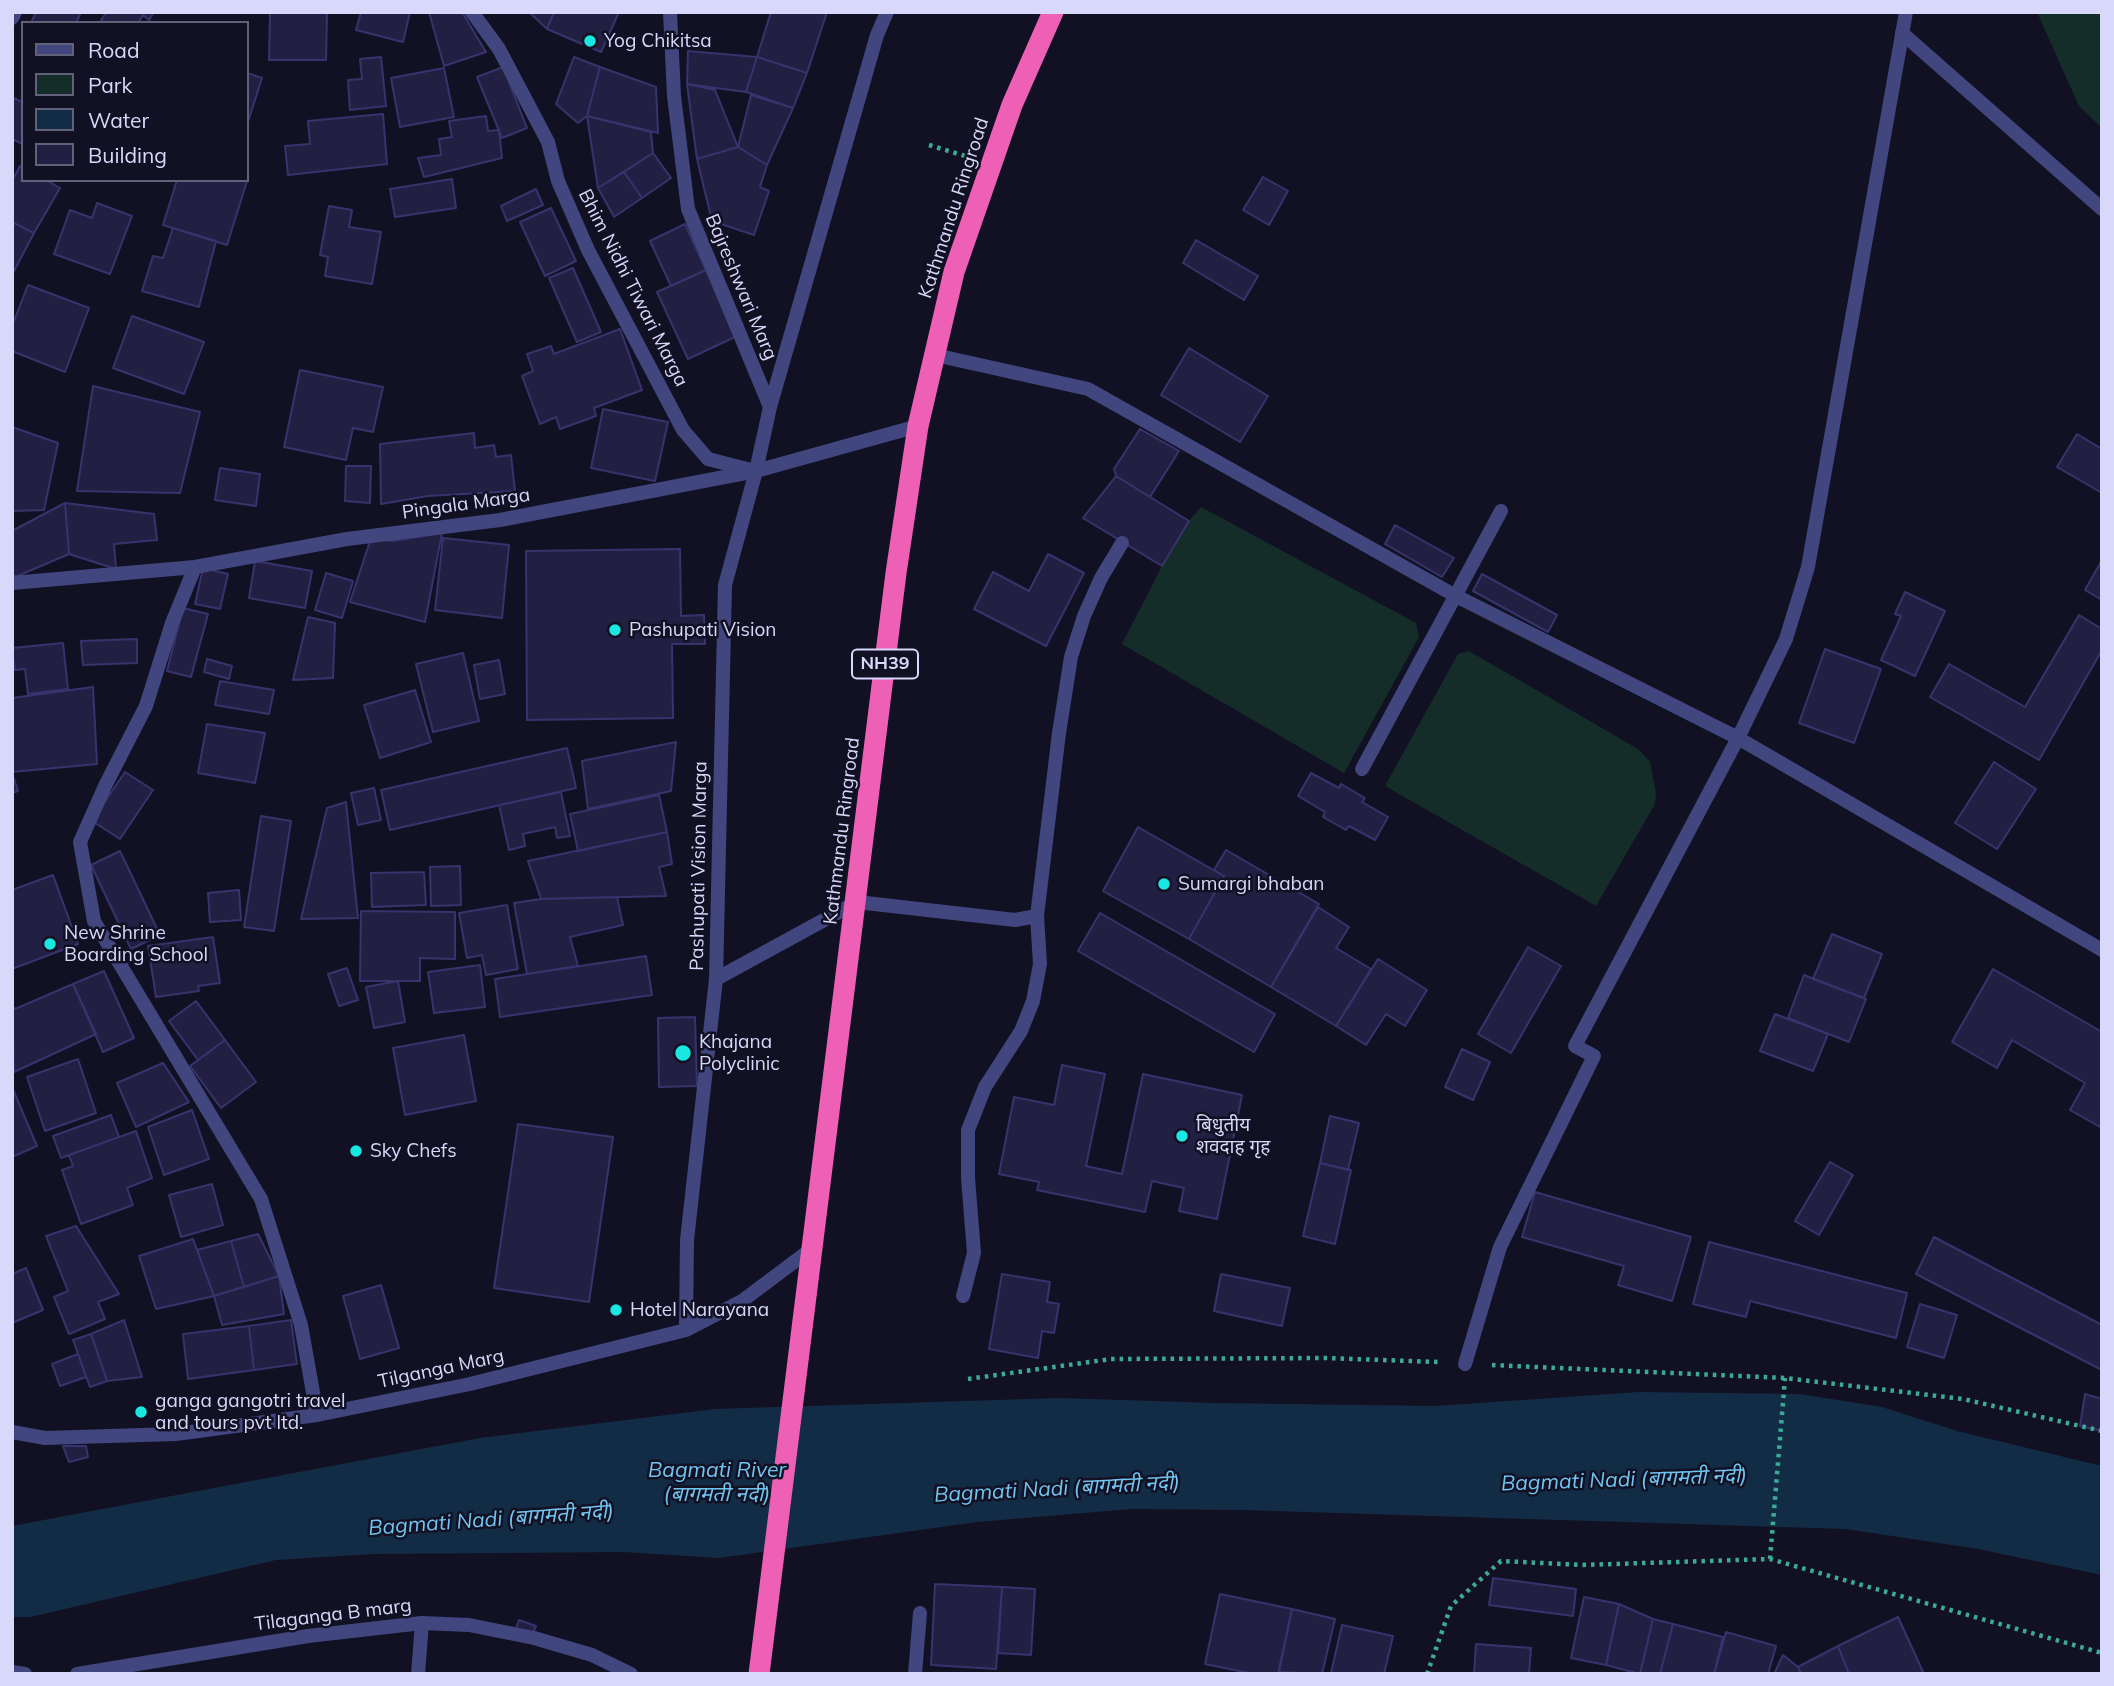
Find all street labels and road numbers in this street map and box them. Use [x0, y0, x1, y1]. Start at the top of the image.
street label: Kathmandu Ringroad [914, 115, 994, 301]
street label: Bhim Nidhi Tiwari Marga [573, 186, 693, 390]
street label: Bajreshwari Marg [700, 211, 782, 363]
street label: Pingala Marga [400, 484, 532, 524]
road number: NH39 [852, 650, 918, 678]
street label: Kathmandu Ringroad [819, 736, 865, 926]
street label: Pashupati Vision Marga [686, 761, 712, 971]
street label: Tilganga Marg [376, 1345, 506, 1393]
street label: Tilaganga B marg [253, 1594, 413, 1636]

